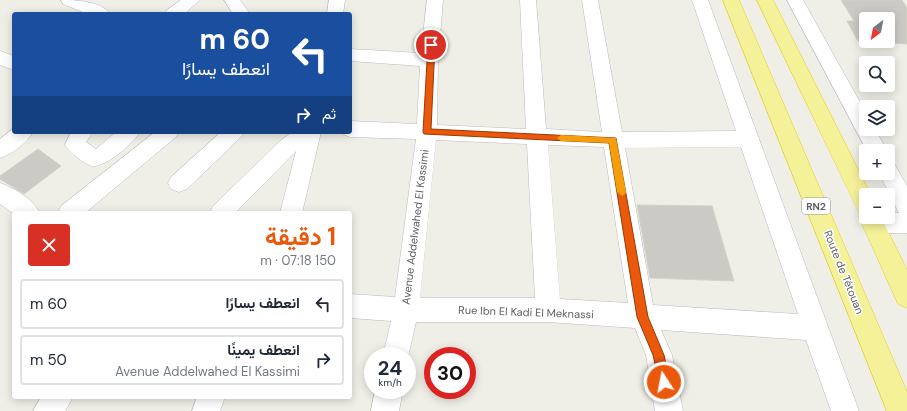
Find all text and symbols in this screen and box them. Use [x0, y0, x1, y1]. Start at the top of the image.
north arrow [859, 12, 895, 48]
map controls [859, 12, 895, 224]
text: 60 m [200, 21, 270, 58]
icon: left [284, 28, 336, 80]
pin [414, 28, 448, 62]
icon: arrive [420, 34, 442, 56]
button: search [859, 56, 895, 92]
text: انعطف يسارًا [182, 57, 270, 81]
button: layers [859, 100, 895, 136]
icon: right [292, 104, 314, 126]
text: ثم [322, 104, 336, 124]
button: + [859, 144, 895, 180]
street label: Avenue Addelwahed El Kassimi [399, 149, 431, 305]
button: − [859, 188, 895, 224]
road number: RN2 [802, 198, 830, 214]
text: 1 دقيقة [265, 221, 336, 252]
button: close [28, 224, 70, 266]
street label: Route de Tétouan [821, 228, 867, 316]
text: 150 m · 07:18 [260, 252, 336, 269]
text: انعطف يسارًا [225, 293, 300, 313]
icon: left [312, 293, 334, 315]
text: 60 m [30, 294, 67, 314]
street label: Rue Ibn El Kadi El Meknassi [458, 303, 594, 321]
text: انعطف يمينًا [227, 340, 300, 360]
speed limit sign: 30 [424, 347, 476, 399]
icon: right [312, 349, 334, 371]
text: 50 m [30, 350, 67, 370]
text: 24 [378, 355, 402, 381]
position arrow [643, 361, 685, 403]
text: Avenue Addelwahed El Kassimi [115, 363, 300, 380]
text: km/h [378, 376, 402, 389]

